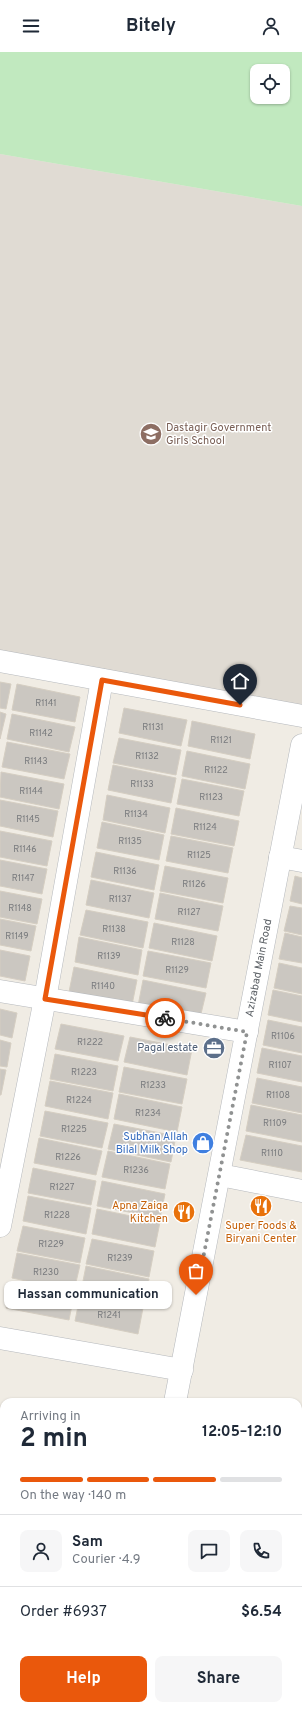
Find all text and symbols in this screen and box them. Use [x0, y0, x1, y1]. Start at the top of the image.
icon: menu [20, 15, 42, 37]
text: Bitely [126, 15, 176, 38]
icon: person [260, 15, 282, 37]
map controls [250, 64, 290, 104]
button: locate [250, 64, 290, 104]
school or university icon: Dastagir Government Girls School [138, 421, 164, 447]
place label: Dastagir Government Girls School [166, 421, 272, 448]
pin [223, 664, 257, 705]
icon: home [229, 670, 251, 692]
house number: R1141 [35, 698, 57, 709]
house number: R1131 [142, 722, 164, 733]
house number: R1142 [29, 728, 53, 739]
house number: R1121 [210, 735, 232, 746]
house number: R1132 [135, 751, 159, 762]
house number: R1143 [24, 756, 48, 767]
house number: R1122 [204, 765, 228, 776]
house number: R1133 [130, 779, 154, 790]
house number: R1144 [19, 786, 43, 797]
house number: R1123 [199, 792, 223, 803]
house number: R1134 [124, 809, 148, 820]
house number: R1145 [16, 814, 40, 825]
house number: R1124 [193, 822, 217, 833]
house number: R1135 [118, 836, 142, 847]
house number: R1146 [13, 844, 37, 855]
house number: R1125 [187, 850, 211, 861]
house number: R1136 [113, 866, 137, 877]
house number: R1147 [12, 873, 35, 884]
house number: R1126 [182, 879, 206, 890]
house number: R1137 [109, 894, 132, 905]
house number: R1148 [8, 903, 32, 914]
house number: R1127 [178, 907, 201, 918]
street label: Azizabad Main Road [243, 918, 275, 1018]
house number: R1138 [102, 924, 126, 935]
house number: R1149 [5, 931, 29, 942]
house number: R1128 [171, 937, 195, 948]
house number: R1139 [97, 951, 121, 962]
house number: R1129 [165, 965, 189, 976]
house number: R1140 [91, 981, 115, 992]
courier [145, 998, 185, 1038]
icon: bike [154, 1007, 176, 1029]
house number: R1106 [271, 1031, 295, 1042]
office icon: Pagal estate [201, 1035, 227, 1061]
house number: R1222 [77, 1037, 103, 1048]
place label: Pagal estate [137, 1041, 198, 1055]
house number: R1107 [269, 1060, 292, 1071]
house number: R1223 [71, 1067, 97, 1078]
house number: R1233 [140, 1080, 166, 1091]
house number: R1108 [266, 1090, 290, 1101]
house number: R1224 [66, 1095, 92, 1106]
house number: R1234 [135, 1108, 161, 1119]
house number: R1109 [263, 1118, 287, 1129]
house number: R1225 [61, 1124, 87, 1135]
place label: Subhan Allah Bilal Milk Shop [116, 1130, 188, 1157]
shop icon: Subhan Allah Bilal Milk Shop [190, 1130, 216, 1156]
house number: R1110 [261, 1148, 283, 1159]
house number: R1226 [55, 1152, 81, 1163]
house number: R1236 [123, 1165, 149, 1176]
house number: R1227 [50, 1182, 75, 1193]
restaurant icon: Super Foods & Biryani Center [248, 1193, 274, 1219]
place label: Apna Zaiqa Kitchen [112, 1199, 168, 1226]
restaurant icon: Apna Zaiqa Kitchen [171, 1199, 197, 1225]
house number: R1228 [44, 1210, 70, 1221]
place label: Super Foods & Biryani Center [225, 1219, 297, 1246]
house number: R1229 [38, 1239, 64, 1250]
house number: R1239 [107, 1253, 133, 1264]
pin [179, 1254, 213, 1295]
icon: bag [185, 1260, 207, 1282]
house number: R1230 [33, 1267, 59, 1278]
callout: Hassan communication [4, 1281, 172, 1309]
text: Hassan communication [17, 1287, 159, 1303]
house number: R1241 [97, 1310, 121, 1321]
text: Arriving in [20, 1409, 81, 1425]
text: 2 min [20, 1423, 88, 1456]
text: 12:05–12:10 [202, 1423, 282, 1442]
text: On the way · 140 m [20, 1488, 126, 1504]
button: person [20, 1530, 62, 1572]
button: chat [188, 1530, 230, 1572]
button: phone [240, 1530, 282, 1572]
text: Sam [72, 1533, 103, 1552]
text: Courier · 4.9 [72, 1552, 140, 1568]
text: Order #6937 [20, 1603, 107, 1622]
text: $6.54 [241, 1603, 282, 1622]
button: Help [20, 1656, 147, 1702]
button: Share [155, 1656, 282, 1702]

